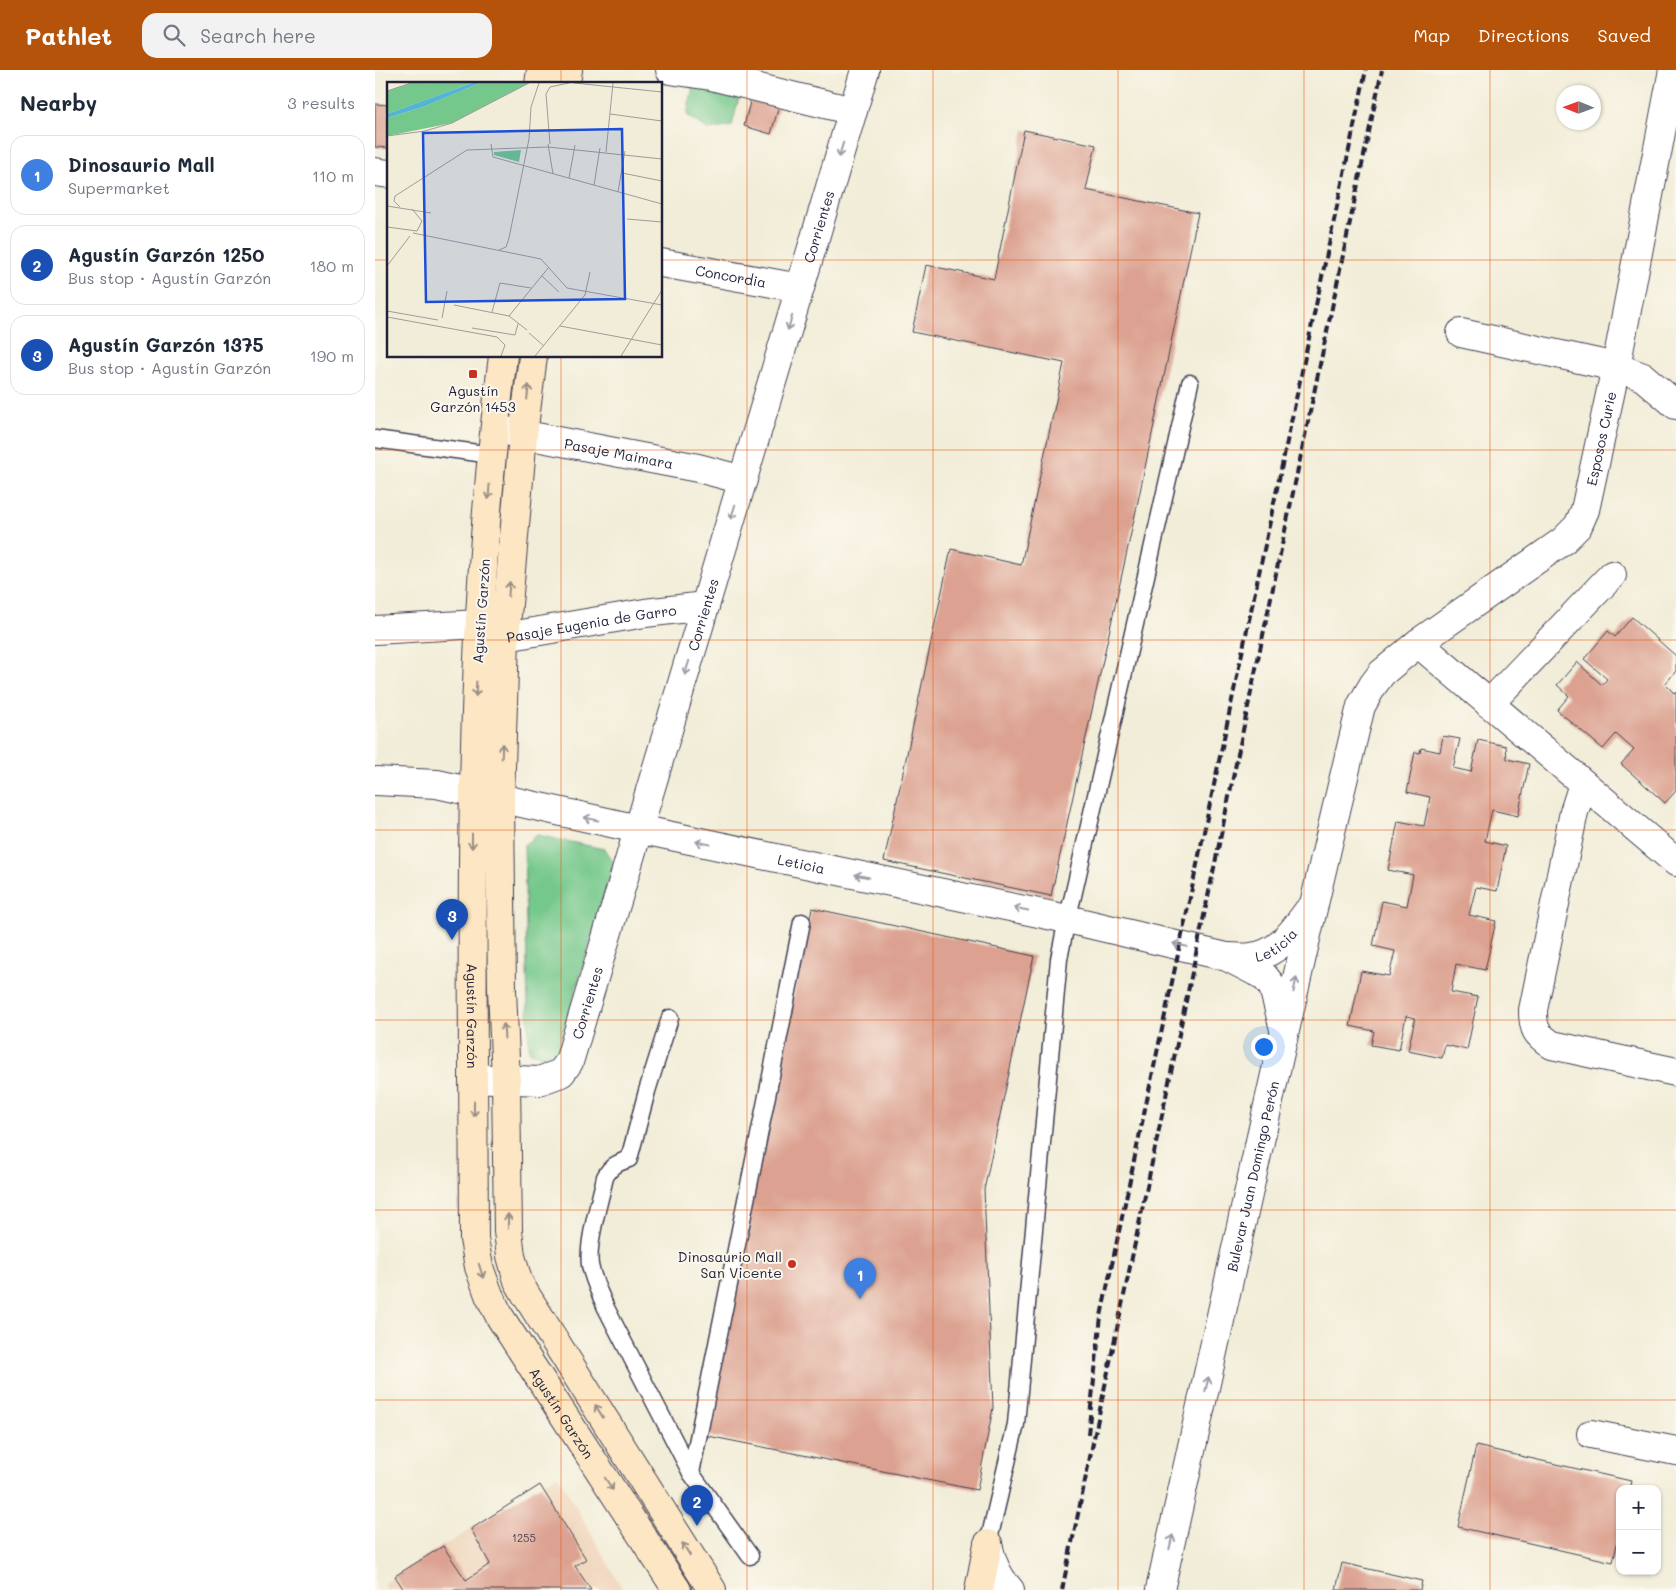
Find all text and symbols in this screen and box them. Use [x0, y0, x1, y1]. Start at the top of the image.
search box [142, 13, 492, 58]
text: Pathlet [25, 20, 112, 51]
icon: search [160, 21, 188, 49]
text: Search here [200, 23, 316, 48]
text: Map [1413, 23, 1450, 47]
text: Directions [1478, 23, 1570, 47]
text: Saved [1598, 23, 1651, 47]
inset map [387, 82, 663, 358]
north arrow [1556, 85, 1601, 130]
text: Nearby [20, 89, 97, 116]
text: 3 results [287, 92, 355, 113]
one-way arrow [836, 142, 846, 158]
text: Dinosaurio Mall [68, 152, 215, 177]
text: 1 [33, 165, 41, 186]
text: 110 m [312, 165, 354, 186]
text: Supermarket [68, 177, 170, 198]
street label: Corrientes [799, 188, 838, 265]
text: Agustín Garzón 1250 [68, 242, 264, 267]
text: 2 [33, 255, 41, 276]
text: 180 m [309, 255, 354, 276]
street label: Concordia [694, 260, 768, 291]
text: Bus stop · Agustín Garzón [68, 267, 271, 288]
one-way arrow [784, 314, 794, 330]
text: Agustín Garzón 1375 [68, 332, 264, 357]
text: 3 [32, 345, 42, 366]
text: 190 m [310, 345, 354, 366]
text: Bus stop · Agustín Garzón [68, 357, 271, 378]
marker: Agustín Garzón 1453 [467, 368, 479, 380]
place label: Agustín Garzón 1453 [430, 381, 516, 416]
one-way arrow [523, 384, 533, 400]
street label: Esposos Curie [1581, 389, 1620, 487]
street label: Pasaje Maimara [563, 433, 675, 473]
one-way arrow [484, 483, 494, 499]
one-way arrow [728, 504, 738, 520]
street label: Agustín Garzón [468, 558, 494, 664]
street label: Corrientes [683, 576, 722, 653]
one-way arrow [505, 581, 514, 597]
street label: Pasaje Eugenia de Garro [505, 600, 678, 646]
one-way arrow [681, 659, 691, 675]
one-way arrow [471, 680, 481, 697]
one-way arrow [497, 743, 506, 759]
one-way arrow [583, 814, 599, 823]
one-way arrow [467, 833, 477, 849]
one-way arrow [696, 838, 712, 847]
street label: Leticia [776, 849, 827, 877]
one-way arrow [855, 871, 871, 880]
pin: 3 [436, 899, 468, 940]
one-way arrow [1014, 904, 1030, 913]
street label: Leticia [1253, 924, 1301, 966]
one-way arrow [1172, 940, 1188, 949]
street label: Agustín Garzón [463, 963, 483, 1068]
street label: Corrientes [567, 964, 606, 1041]
one-way arrow [1291, 978, 1301, 994]
one-way arrow [500, 1024, 509, 1040]
your location [1251, 1034, 1277, 1060]
street label: Bulevar Juan Domingo Perón [1222, 1079, 1283, 1273]
one-way arrow [469, 1101, 478, 1117]
one-way arrow [503, 1213, 512, 1229]
place label: Dinosaurio Mall San Vicente [678, 1247, 782, 1282]
marker: Dinosaurio Mall San Vicente [786, 1258, 798, 1270]
pin: 1 [844, 1258, 876, 1299]
one-way arrow [476, 1262, 486, 1278]
street label: Agustín Garzón [525, 1363, 599, 1462]
one-way arrow [1202, 1376, 1212, 1392]
one-way arrow [594, 1405, 604, 1419]
one-way arrow [604, 1477, 614, 1491]
pin: 2 [681, 1485, 713, 1526]
map controls [1616, 1485, 1661, 1575]
button: + [1616, 1485, 1661, 1530]
house number: 1255 [512, 1530, 536, 1545]
button: − [1616, 1530, 1661, 1575]
one-way arrow [1167, 1535, 1176, 1551]
one-way arrow [681, 1542, 691, 1556]

